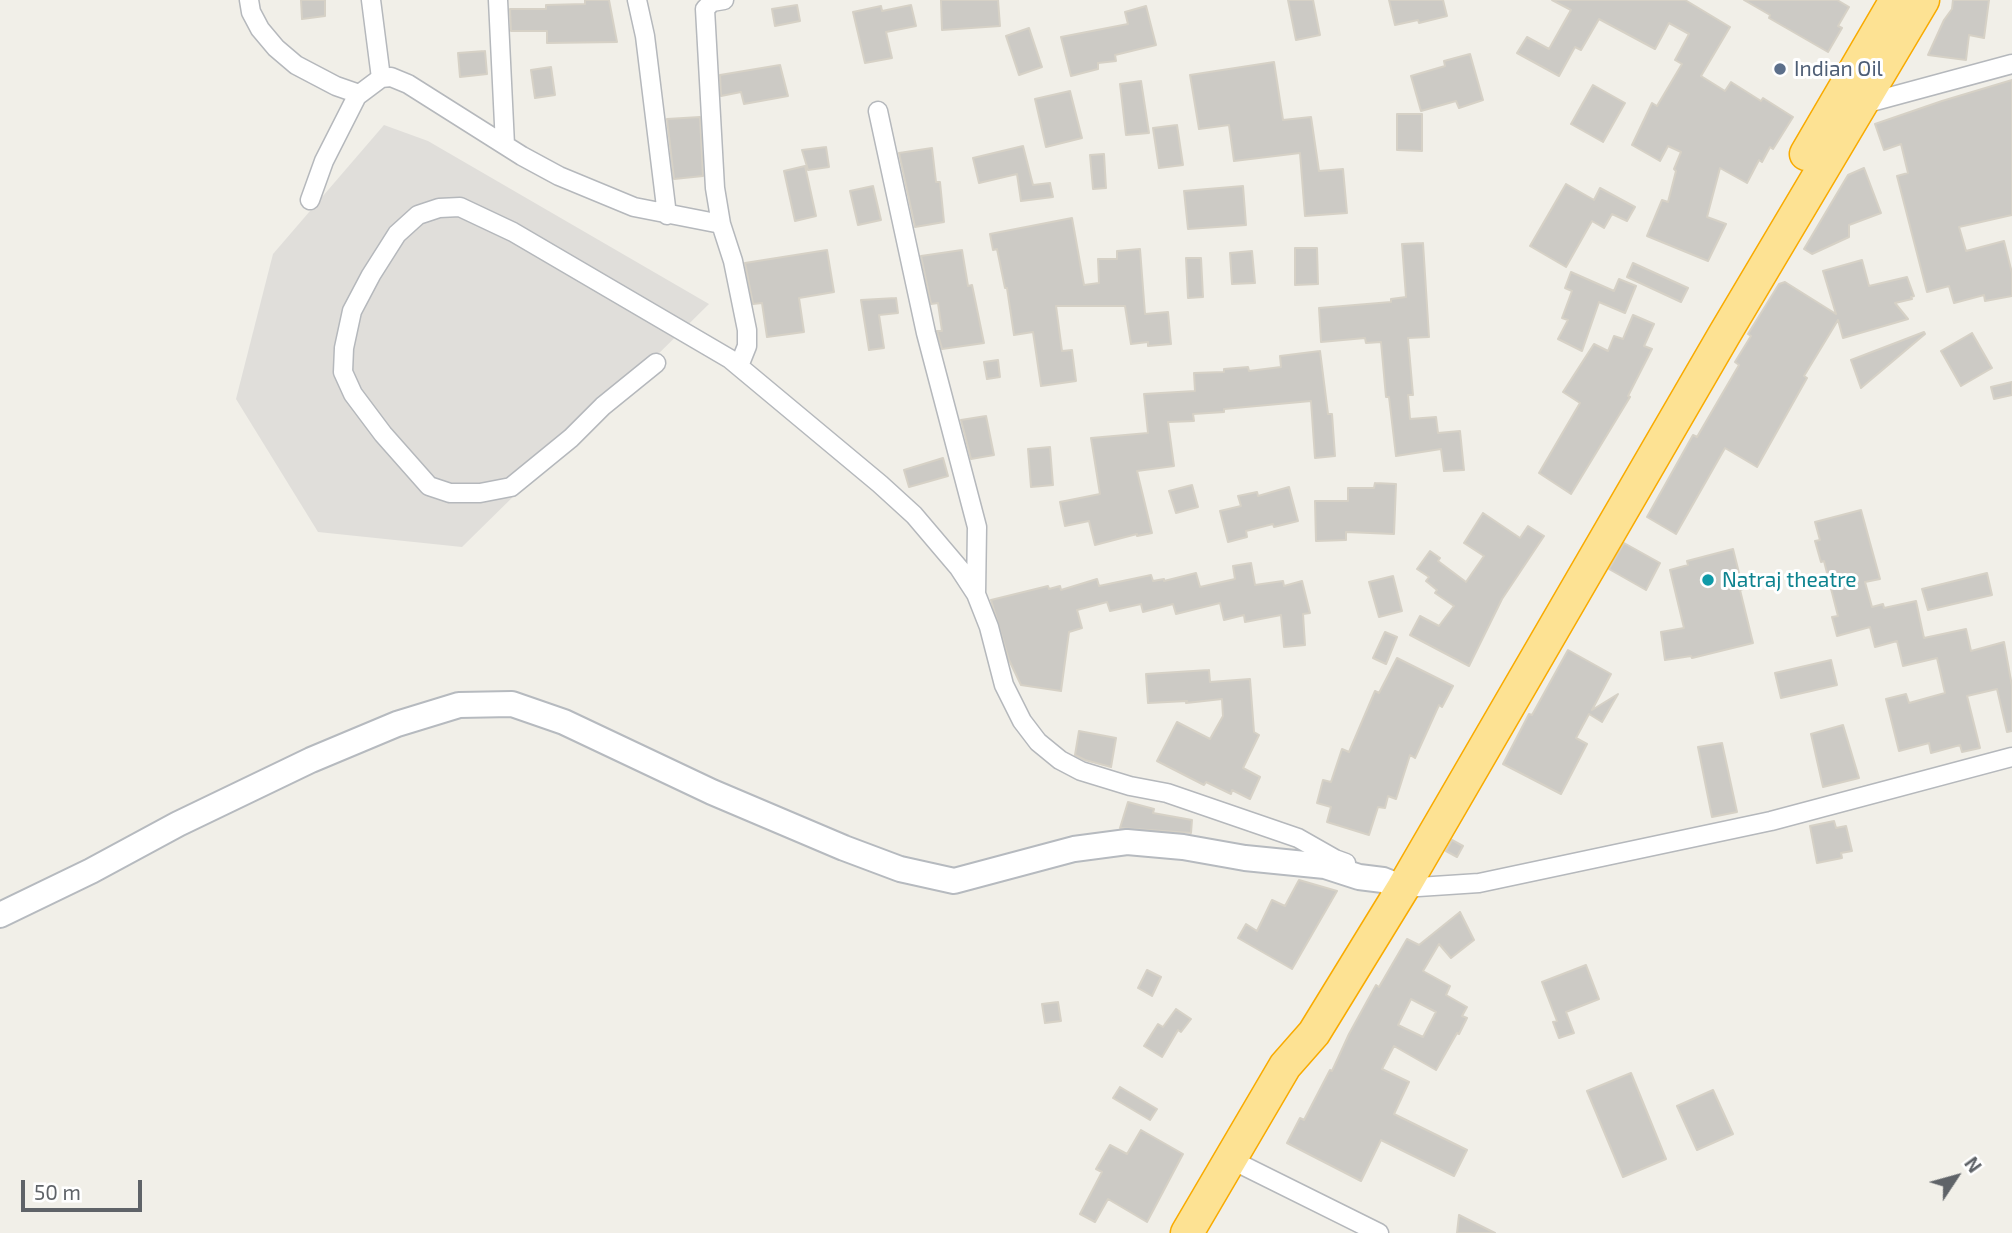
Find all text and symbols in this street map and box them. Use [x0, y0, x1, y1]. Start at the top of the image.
place label: Indian Oil [1794, 56, 1883, 82]
marker: Indian Oil [1772, 61, 1788, 77]
place label: Natraj theatre [1722, 567, 1857, 593]
marker: Natraj theatre [1700, 572, 1716, 588]
north arrow [1921, 1142, 1991, 1212]
text: N [1960, 1152, 1987, 1177]
scale bar [24, 1166, 145, 1210]
text: 50 m [34, 1179, 81, 1204]

